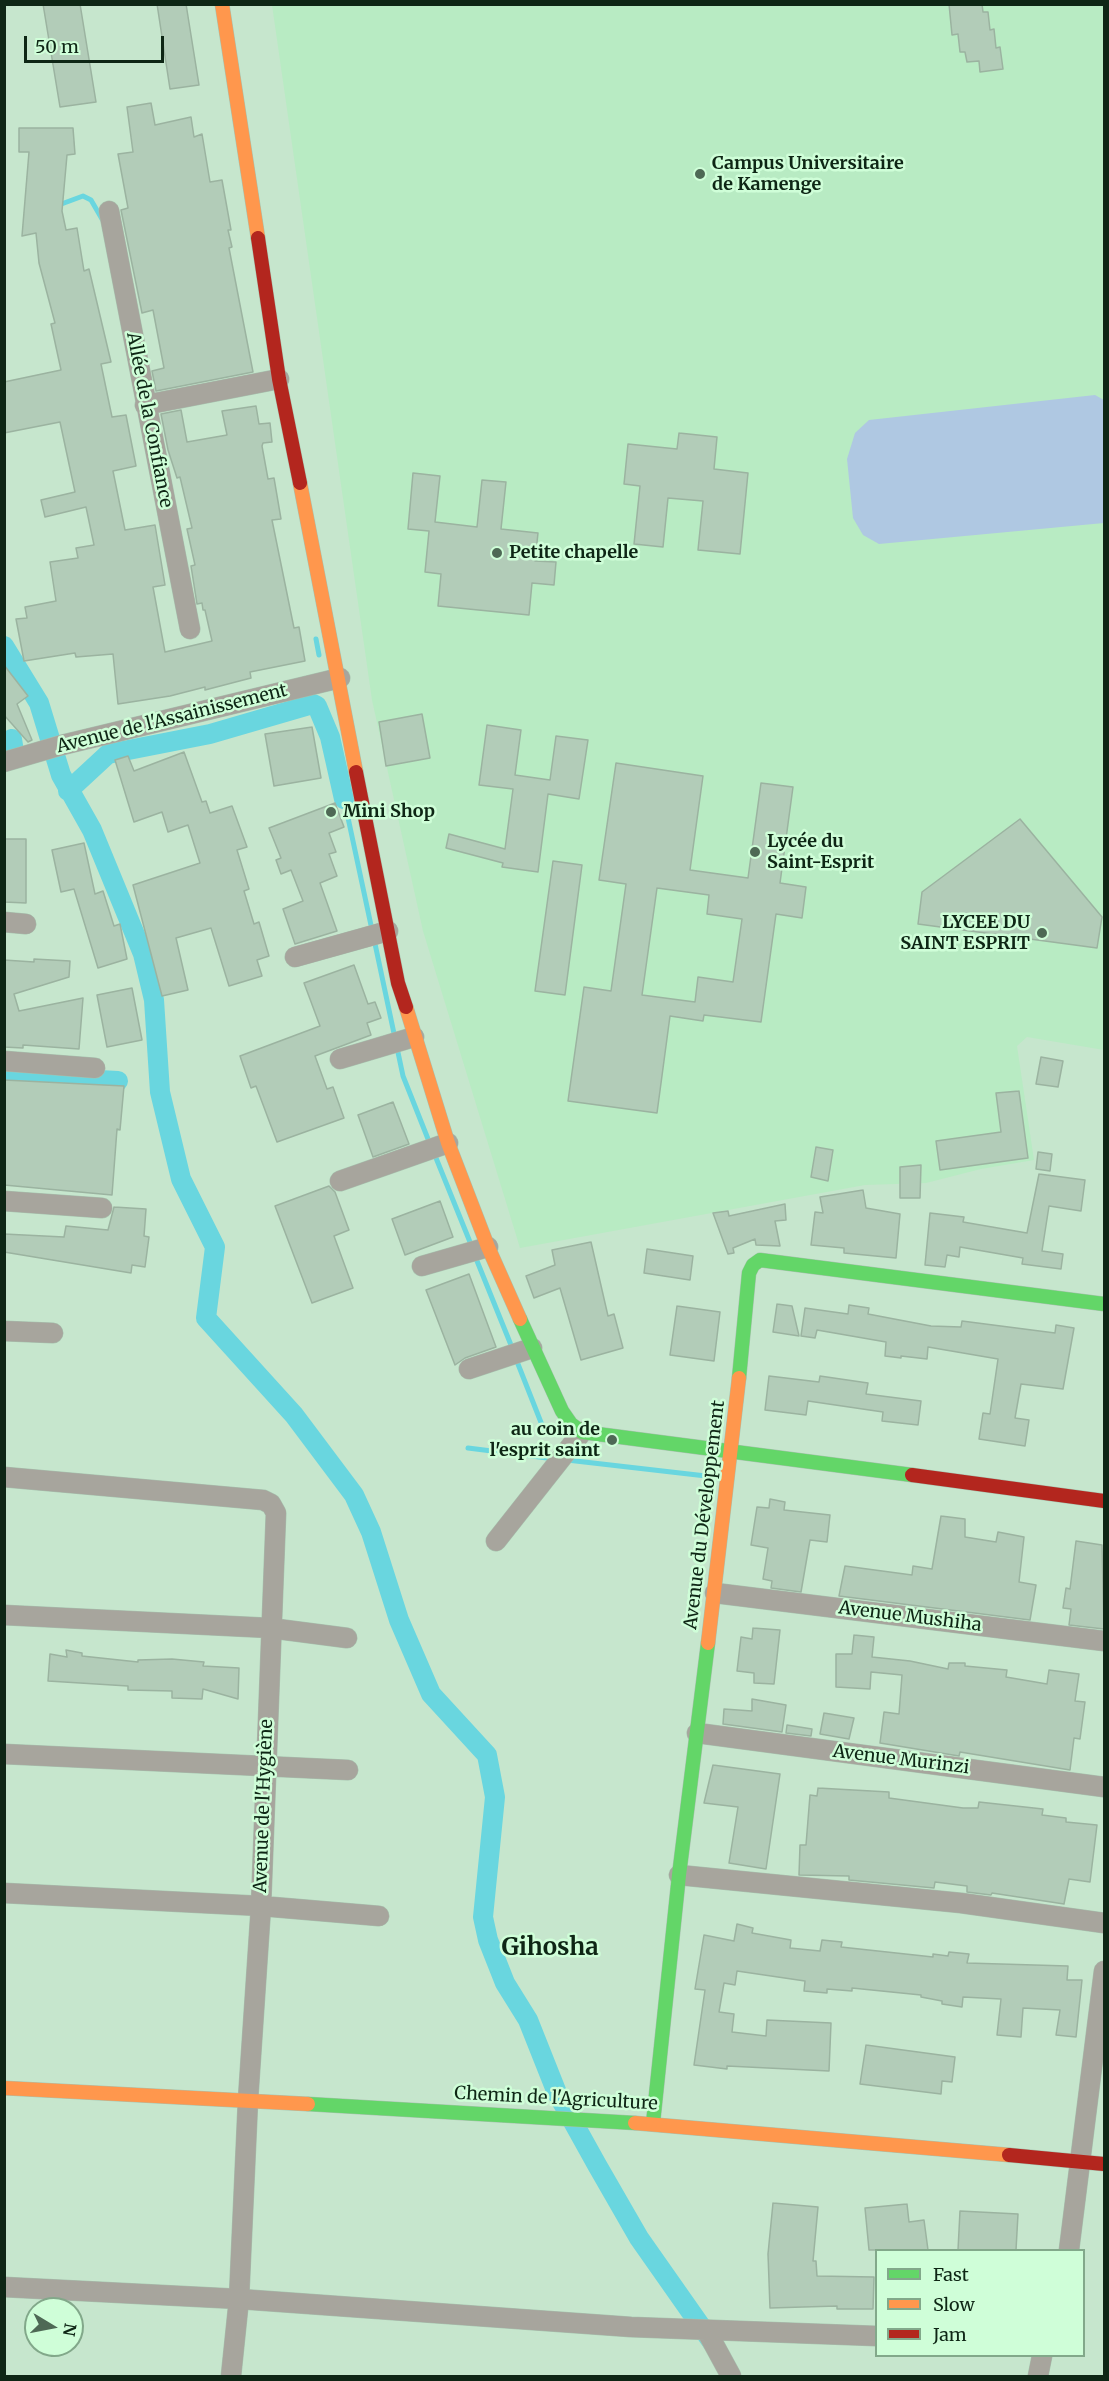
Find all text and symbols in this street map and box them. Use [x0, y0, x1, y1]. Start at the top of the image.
scale bar [27, 24, 166, 62]
text: 50 m [35, 35, 79, 58]
place label: Campus Universitaire de Kamenge [712, 153, 904, 195]
marker: Campus Universitaire de Kamenge [693, 167, 707, 181]
street label: Allée de la Confiance [121, 330, 177, 510]
place label: Petite chapelle [509, 542, 638, 564]
marker: Petite chapelle [490, 546, 504, 560]
street label: Avenue de l'Assainissement [55, 680, 289, 758]
place label: Mini Shop [343, 801, 435, 823]
marker: Mini Shop [324, 805, 338, 819]
place label: Lycée du Saint-Esprit [767, 831, 874, 874]
marker: Lycée du Saint-Esprit [748, 845, 762, 859]
place label: LYCEE DU SAINT ESPRIT [900, 912, 1030, 954]
marker: LYCEE DU SAINT ESPRIT [1035, 926, 1049, 940]
street label: Avenue du Développement [680, 1399, 730, 1631]
place label: au coin de l'esprit saint [490, 1419, 600, 1462]
marker: au coin de l'esprit saint [605, 1433, 619, 1447]
street label: Avenue Mushiha [837, 1598, 983, 1636]
street label: Avenue de l'Hygiène [250, 1719, 278, 1893]
street label: Avenue Murinzi [831, 1741, 971, 1779]
district label: Gihosha [501, 1934, 599, 1962]
street label: Chemin de l'Agriculture [454, 2083, 658, 2115]
legend [875, 2249, 1085, 2357]
text: Fast [933, 2263, 969, 2286]
text: Slow [933, 2293, 975, 2316]
north arrow [24, 2297, 84, 2357]
text: N [59, 2322, 81, 2338]
text: Jam [933, 2323, 967, 2346]

